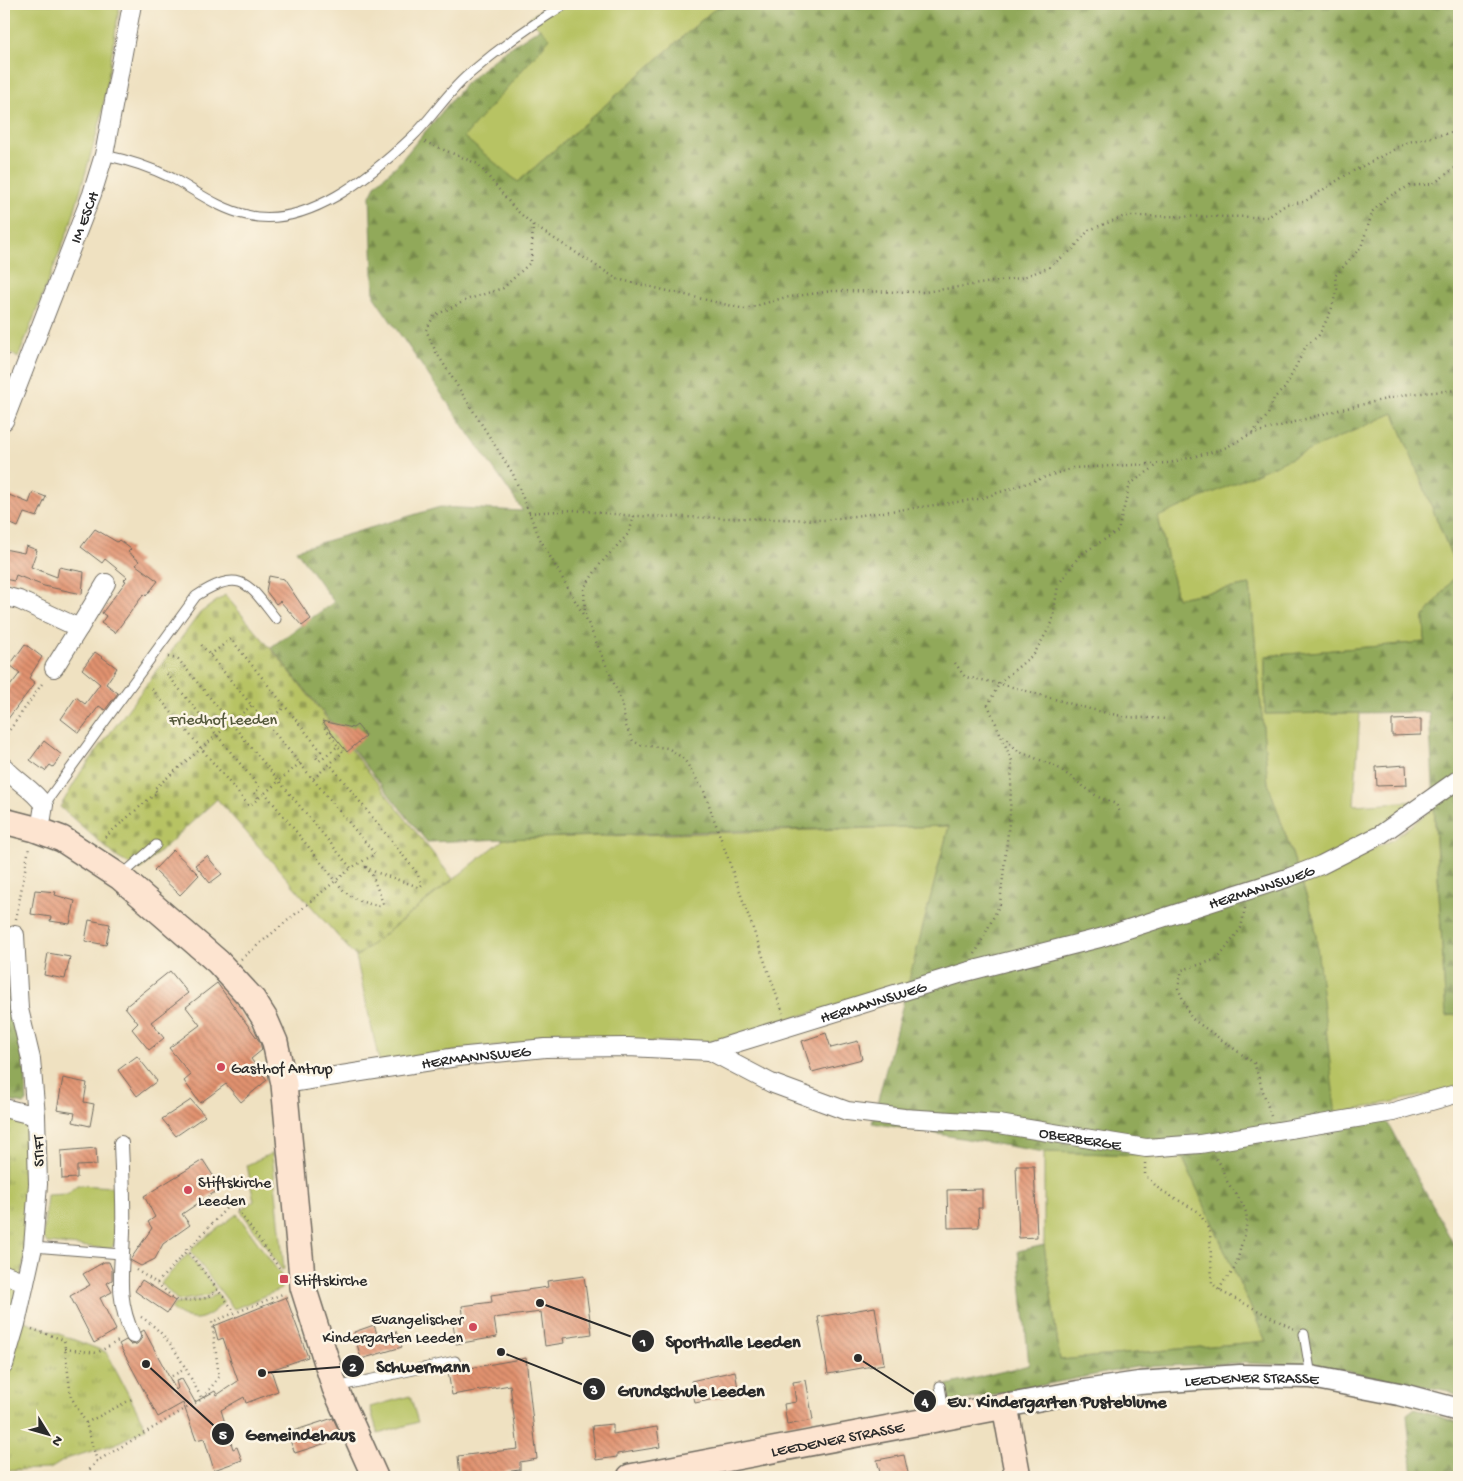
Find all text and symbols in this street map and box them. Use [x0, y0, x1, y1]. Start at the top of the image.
street label: IM ESCH [68, 189, 105, 247]
park label: Friedhof Leeden [168, 712, 277, 731]
street label: HERMANNSWEG [1207, 862, 1319, 915]
street label: HERMANNSWEG [818, 979, 930, 1029]
street label: HERMANNSWEG [420, 1043, 533, 1075]
marker: Gasthof Antrup [215, 1061, 227, 1073]
place label: Gasthof Antrup [231, 1061, 333, 1080]
street label: OBERBERGE [1037, 1125, 1123, 1157]
street label: STIFT [31, 1134, 50, 1167]
place label: Stiftskirche Leeden [198, 1175, 272, 1212]
marker: Stiftskirche Leeden [182, 1184, 194, 1196]
marker: Stiftskirche [278, 1273, 290, 1285]
place label: Stiftskirche [294, 1273, 368, 1292]
place label: Evangelischer Kindergarten Leeden [322, 1312, 464, 1349]
marker: Evangelischer Kindergarten Leeden [467, 1321, 479, 1333]
callout: Sporthalle Leeden [631, 1325, 811, 1358]
text: Sporthalle Leeden [666, 1333, 801, 1354]
text: 1 [639, 1334, 646, 1352]
callout: Schwermann [341, 1349, 479, 1382]
text: Schwermann [376, 1358, 470, 1379]
text: 2 [349, 1359, 357, 1377]
street label: LEEDENER STRASSE [1184, 1370, 1321, 1393]
callout: Grundschule Leeden [582, 1373, 774, 1406]
text: 3 [589, 1382, 598, 1400]
text: Grundschule Leeden [617, 1382, 765, 1403]
callout: Ev. Kindergarten Pusteblume [912, 1384, 1176, 1417]
text: Ev. Kindergarten Pusteblume [947, 1393, 1167, 1414]
text: 4 [920, 1394, 929, 1412]
north arrow [22, 1408, 72, 1458]
callout: Gemeindehaus [210, 1417, 365, 1450]
street label: LEEDENER STRASSE [770, 1419, 907, 1463]
text: Gemeindehaus [245, 1426, 356, 1447]
text: 5 [219, 1427, 227, 1445]
text: N [47, 1432, 66, 1449]

